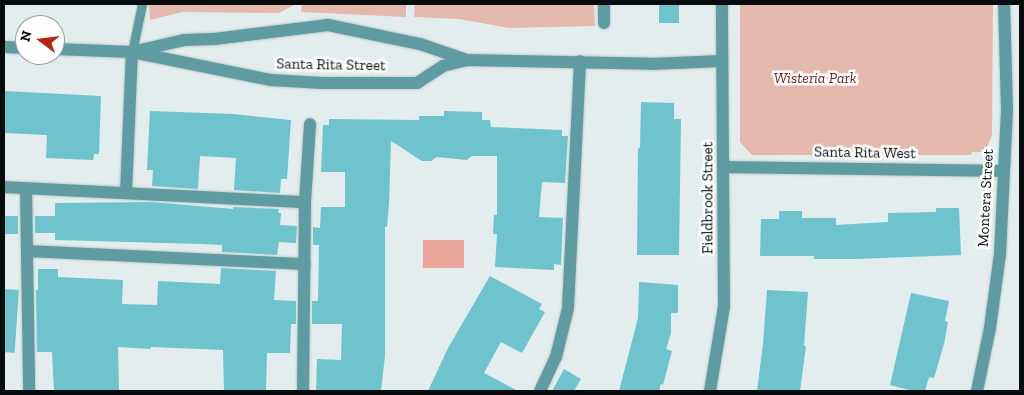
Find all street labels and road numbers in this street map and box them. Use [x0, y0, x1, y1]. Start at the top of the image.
street label: Santa Rita Street [276, 55, 386, 75]
street label: Fieldbrook Street [699, 142, 717, 254]
street label: Santa Rita West [814, 143, 916, 163]
street label: Montera Street [974, 148, 998, 248]

